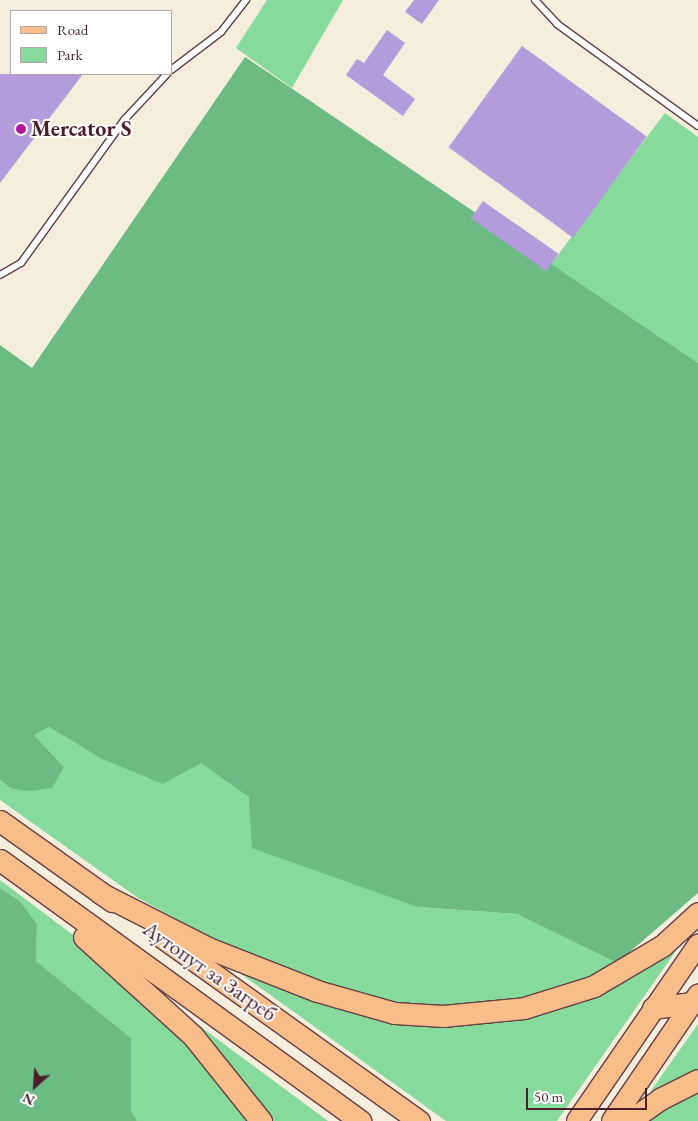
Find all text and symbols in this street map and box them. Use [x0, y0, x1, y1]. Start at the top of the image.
legend [10, 10, 172, 75]
text: Road [57, 20, 88, 39]
text: Park [57, 45, 83, 64]
place label: Mercator S [31, 116, 132, 142]
marker: Mercator S [15, 123, 27, 135]
street label: Аутопут за Загреб [138, 915, 282, 1027]
north arrow [10, 1061, 60, 1111]
scale bar [528, 1078, 649, 1110]
text: 50 m [534, 1087, 563, 1106]
text: N [19, 1089, 37, 1110]

